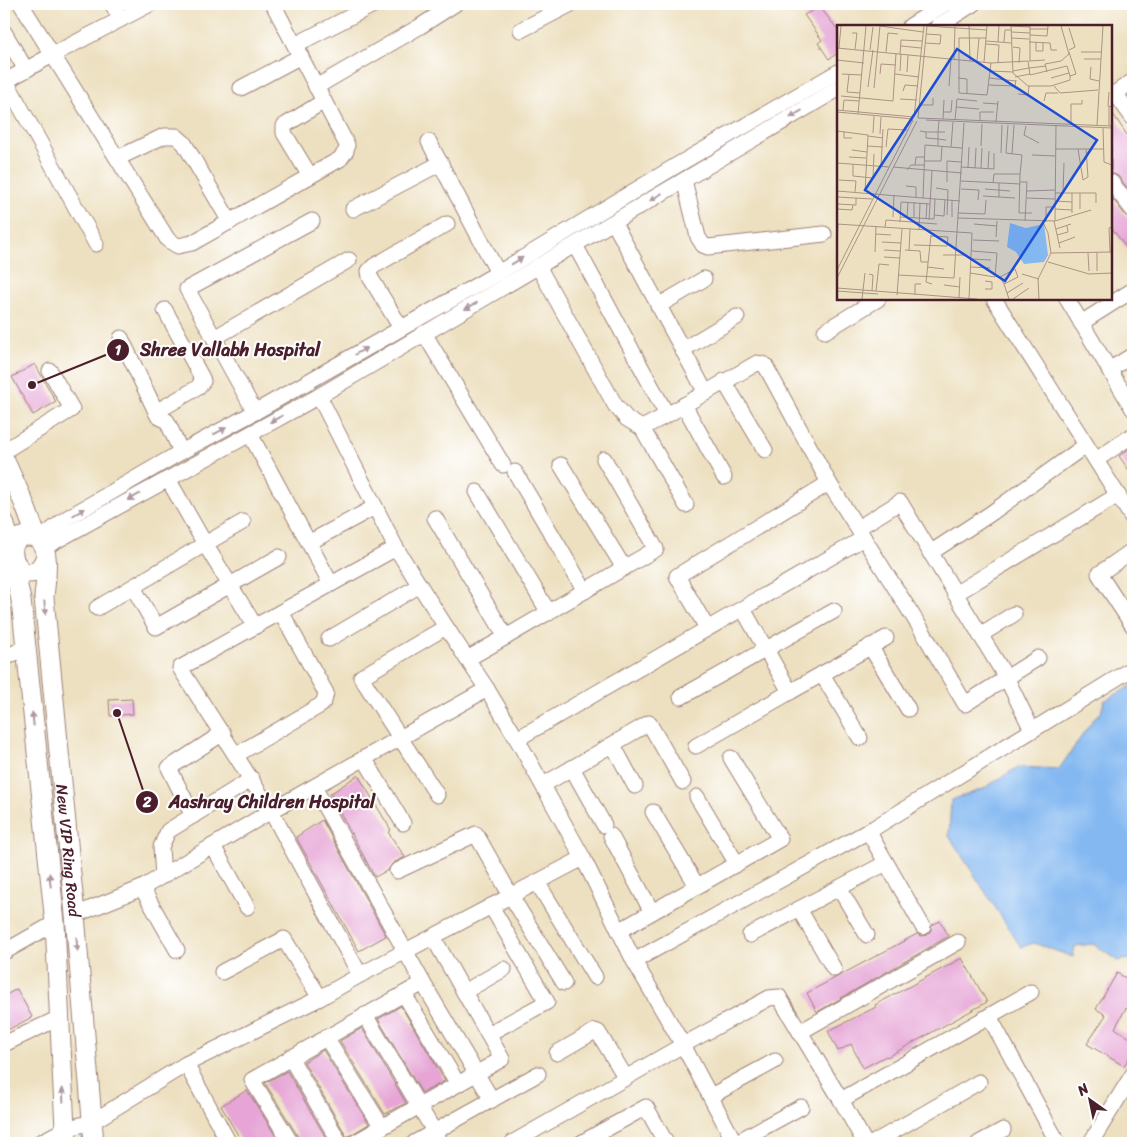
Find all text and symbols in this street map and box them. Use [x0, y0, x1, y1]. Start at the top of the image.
inset map [837, 25, 1112, 300]
one-way arrow [789, 110, 804, 118]
one-way arrow [650, 192, 663, 201]
one-way arrow [511, 257, 524, 266]
one-way arrow [464, 301, 478, 310]
callout: Shree Vallabh Hospital [105, 333, 329, 366]
text: Shree Vallabh Hospital [139, 334, 321, 366]
text: 1 [115, 337, 122, 363]
one-way arrow [355, 347, 368, 356]
one-way arrow [270, 415, 283, 424]
one-way arrow [212, 427, 227, 435]
one-way arrow [127, 493, 141, 502]
one-way arrow [72, 507, 85, 516]
one-way arrow [41, 600, 49, 616]
one-way arrow [29, 710, 37, 726]
street label: New VIP Ring Road [48, 783, 90, 920]
callout: Aashray Children Hospital [134, 786, 386, 819]
text: Aashray Children Hospital [168, 786, 376, 818]
text: 2 [142, 789, 152, 815]
one-way arrow [46, 872, 54, 888]
one-way arrow [73, 936, 81, 952]
north arrow [1064, 1074, 1114, 1124]
text: N [1071, 1076, 1094, 1103]
one-way arrow [59, 1087, 67, 1103]

